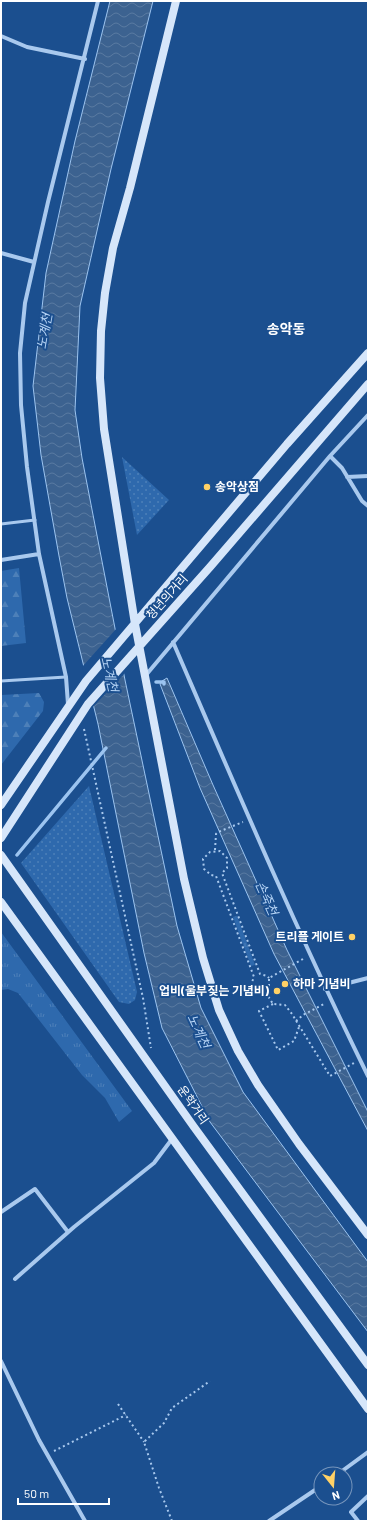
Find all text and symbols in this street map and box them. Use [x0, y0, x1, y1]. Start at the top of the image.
water label: 노계천 [33, 311, 55, 350]
district label: 송악동 [267, 320, 305, 337]
place label: 송악상점 [215, 479, 259, 493]
marker: 송악상점 [202, 482, 212, 492]
street label: 청년의거리 [143, 571, 190, 622]
water label: 노계천 [98, 655, 122, 694]
water label: 손죽천 [252, 878, 282, 919]
place label: 트리플 게이트 [275, 929, 344, 943]
marker: 트리플 게이트 [347, 932, 357, 942]
place label: 하마 기념비 [293, 976, 351, 990]
marker: 하마 기념비 [280, 979, 290, 989]
place label: 업비(울부짖는 기념비) [159, 983, 270, 997]
marker: 업비(울부짖는 기념비) [272, 986, 282, 996]
water label: 노계천 [184, 1011, 214, 1052]
street label: 운학거리 [175, 1082, 212, 1127]
north arrow [313, 1466, 353, 1506]
scale bar [18, 1480, 109, 1506]
text: 50 m [24, 1486, 49, 1500]
text: N [331, 1489, 341, 1503]

